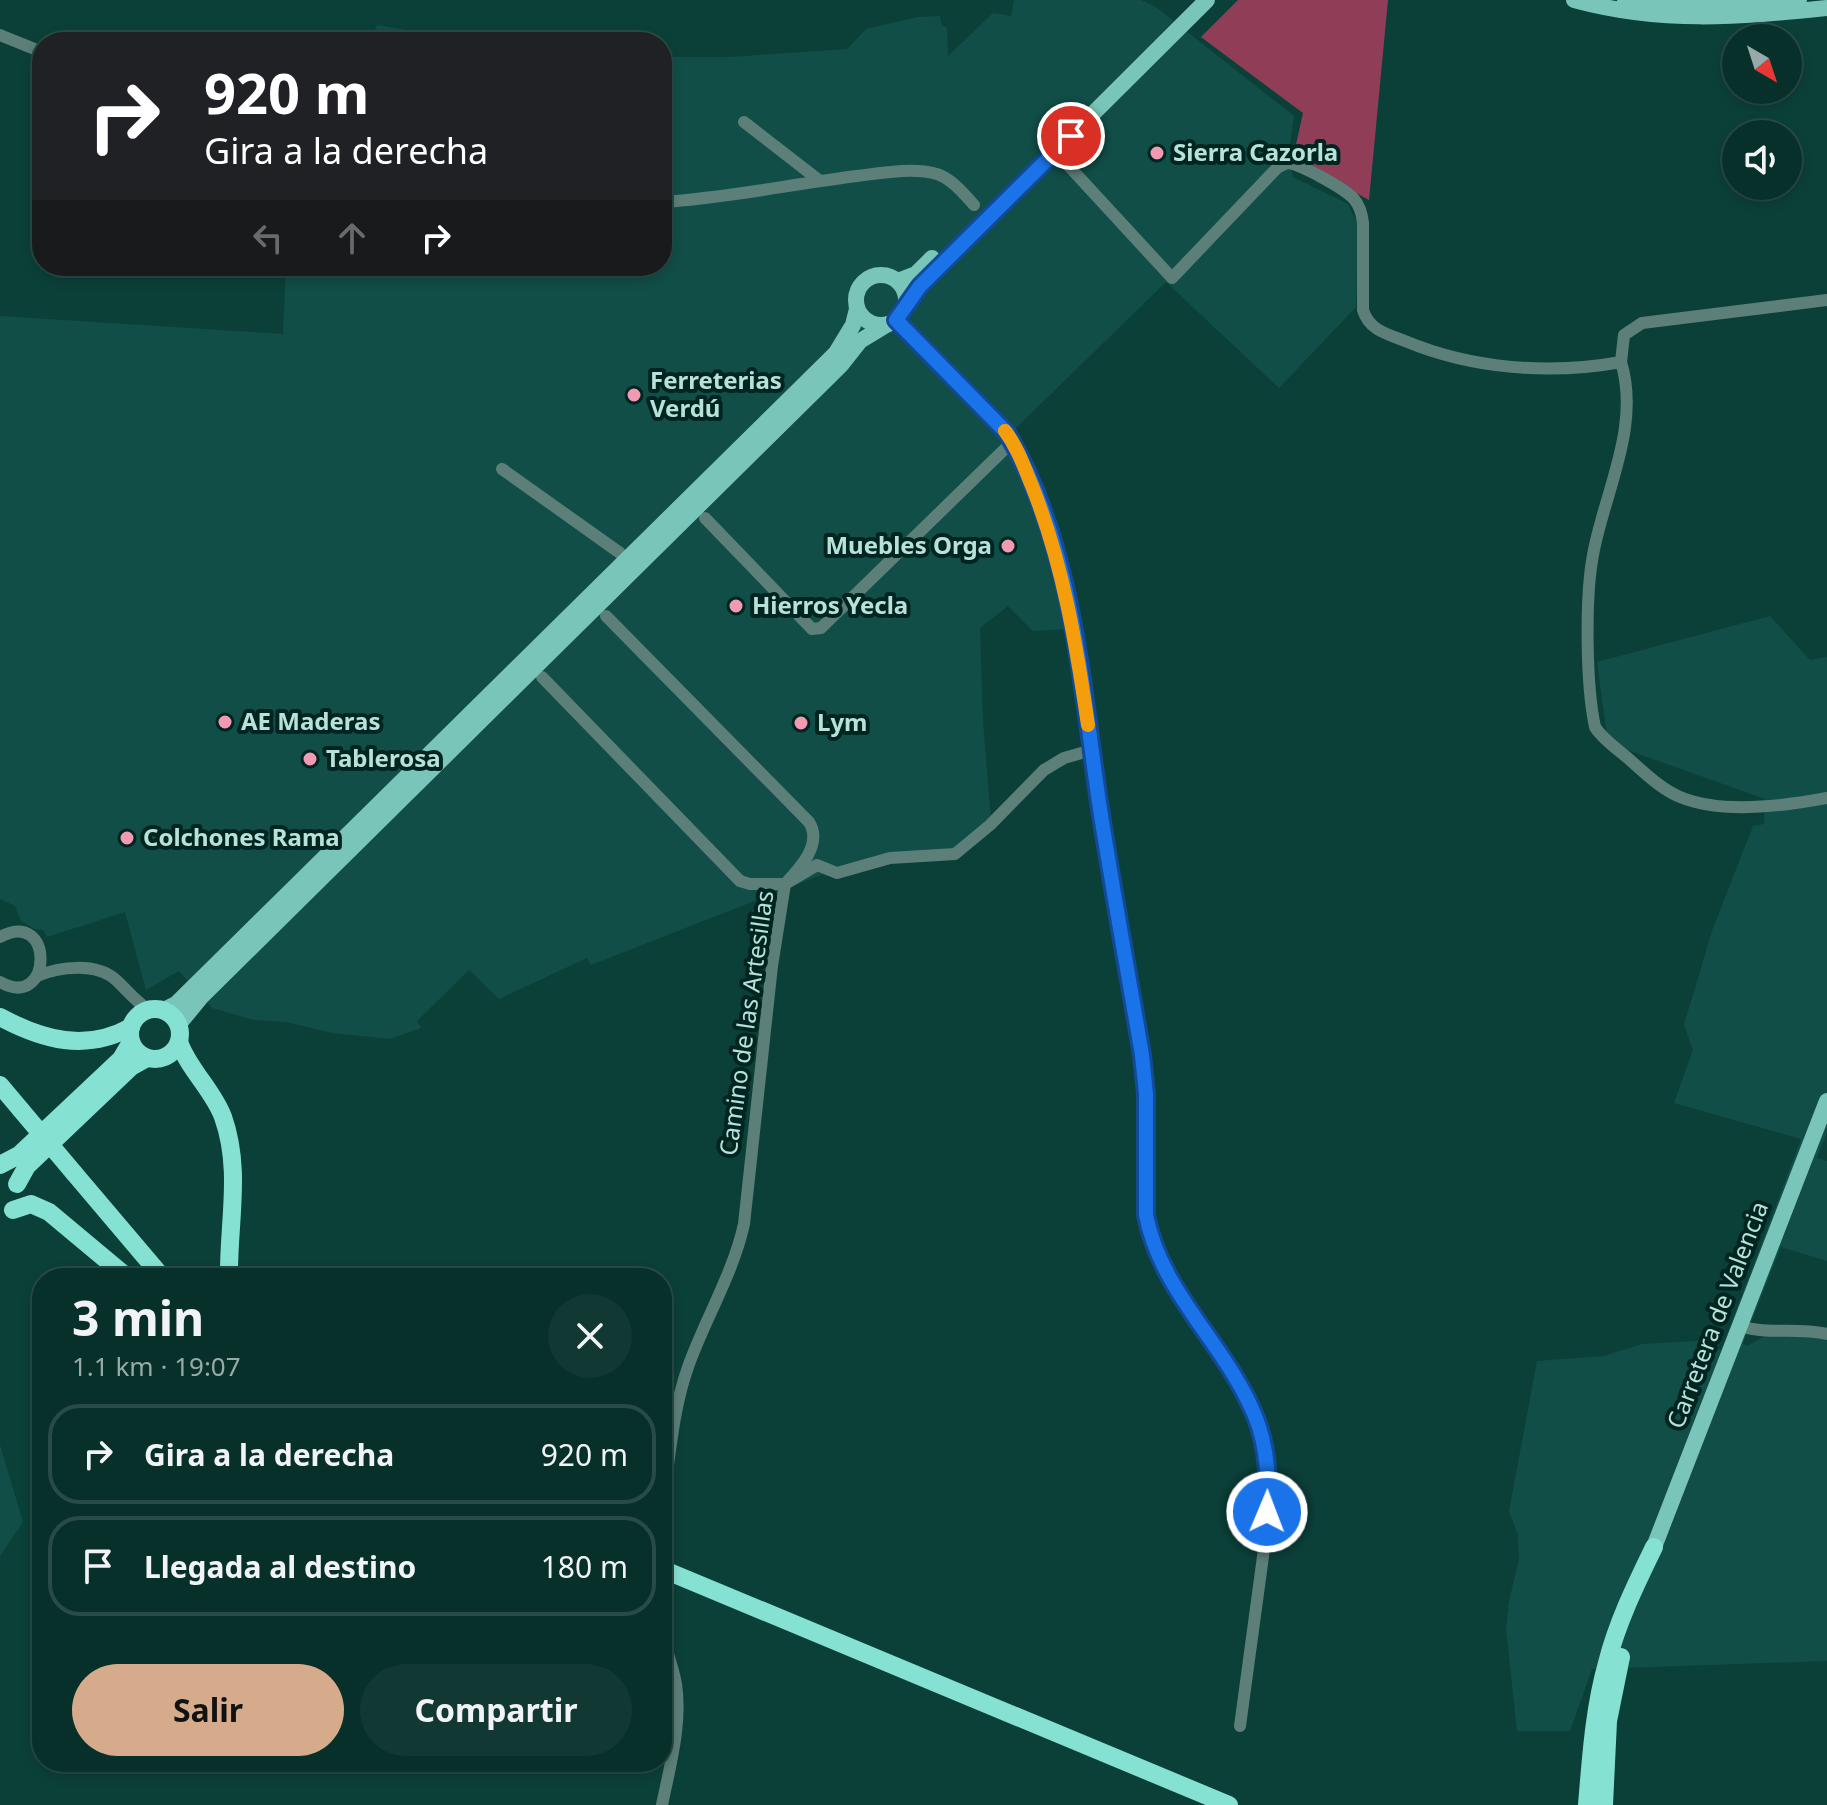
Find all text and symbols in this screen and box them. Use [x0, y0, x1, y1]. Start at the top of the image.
north arrow [1722, 24, 1802, 104]
map controls [1722, 24, 1802, 200]
text: 920 m [204, 54, 369, 130]
icon: right [72, 64, 176, 168]
pin [1037, 102, 1105, 170]
icon: arrive [1049, 114, 1093, 158]
button: sound [1722, 120, 1802, 200]
text: Gira a la derecha [204, 126, 488, 175]
place label: Sierra Cazorla [1173, 135, 1338, 168]
marker: Sierra Cazorla [1148, 144, 1166, 162]
icon: left [246, 216, 290, 260]
icon: ahead [330, 216, 374, 260]
icon: right [414, 216, 458, 260]
place label: Ferreterias Verdú [650, 363, 782, 424]
marker: Ferreterias Verdú [625, 386, 643, 404]
place label: Muebles Orga [825, 528, 992, 561]
marker: Muebles Orga [999, 537, 1017, 555]
place label: Hierros Yecla [752, 588, 908, 621]
marker: Hierros Yecla [727, 597, 745, 615]
place label: AE Maderas [241, 704, 380, 737]
place label: Lym [817, 705, 868, 738]
marker: AE Maderas [216, 713, 234, 731]
marker: Lym [792, 714, 810, 732]
place label: Tablerosa [326, 741, 441, 774]
marker: Tablerosa [301, 750, 319, 768]
place label: Colchones Rama [143, 820, 340, 853]
marker: Colchones Rama [118, 829, 136, 847]
street label: Camino de las Artesillas [711, 888, 780, 1157]
street label: Carretera de Valencia [1658, 1196, 1775, 1433]
text: 3 min [72, 1285, 204, 1350]
button: close [548, 1294, 632, 1378]
text: 1.1 km · 19:07 [72, 1348, 241, 1384]
icon: right [76, 1432, 120, 1476]
text: Gira a la derecha [144, 1434, 394, 1475]
text: 920 m [541, 1434, 628, 1475]
position arrow [1225, 1470, 1309, 1554]
icon: arrive [76, 1544, 120, 1588]
text: Llegada al destino [144, 1546, 416, 1587]
text: 180 m [541, 1546, 628, 1587]
button: Salir [72, 1664, 344, 1756]
button: Compartir [360, 1664, 632, 1756]

